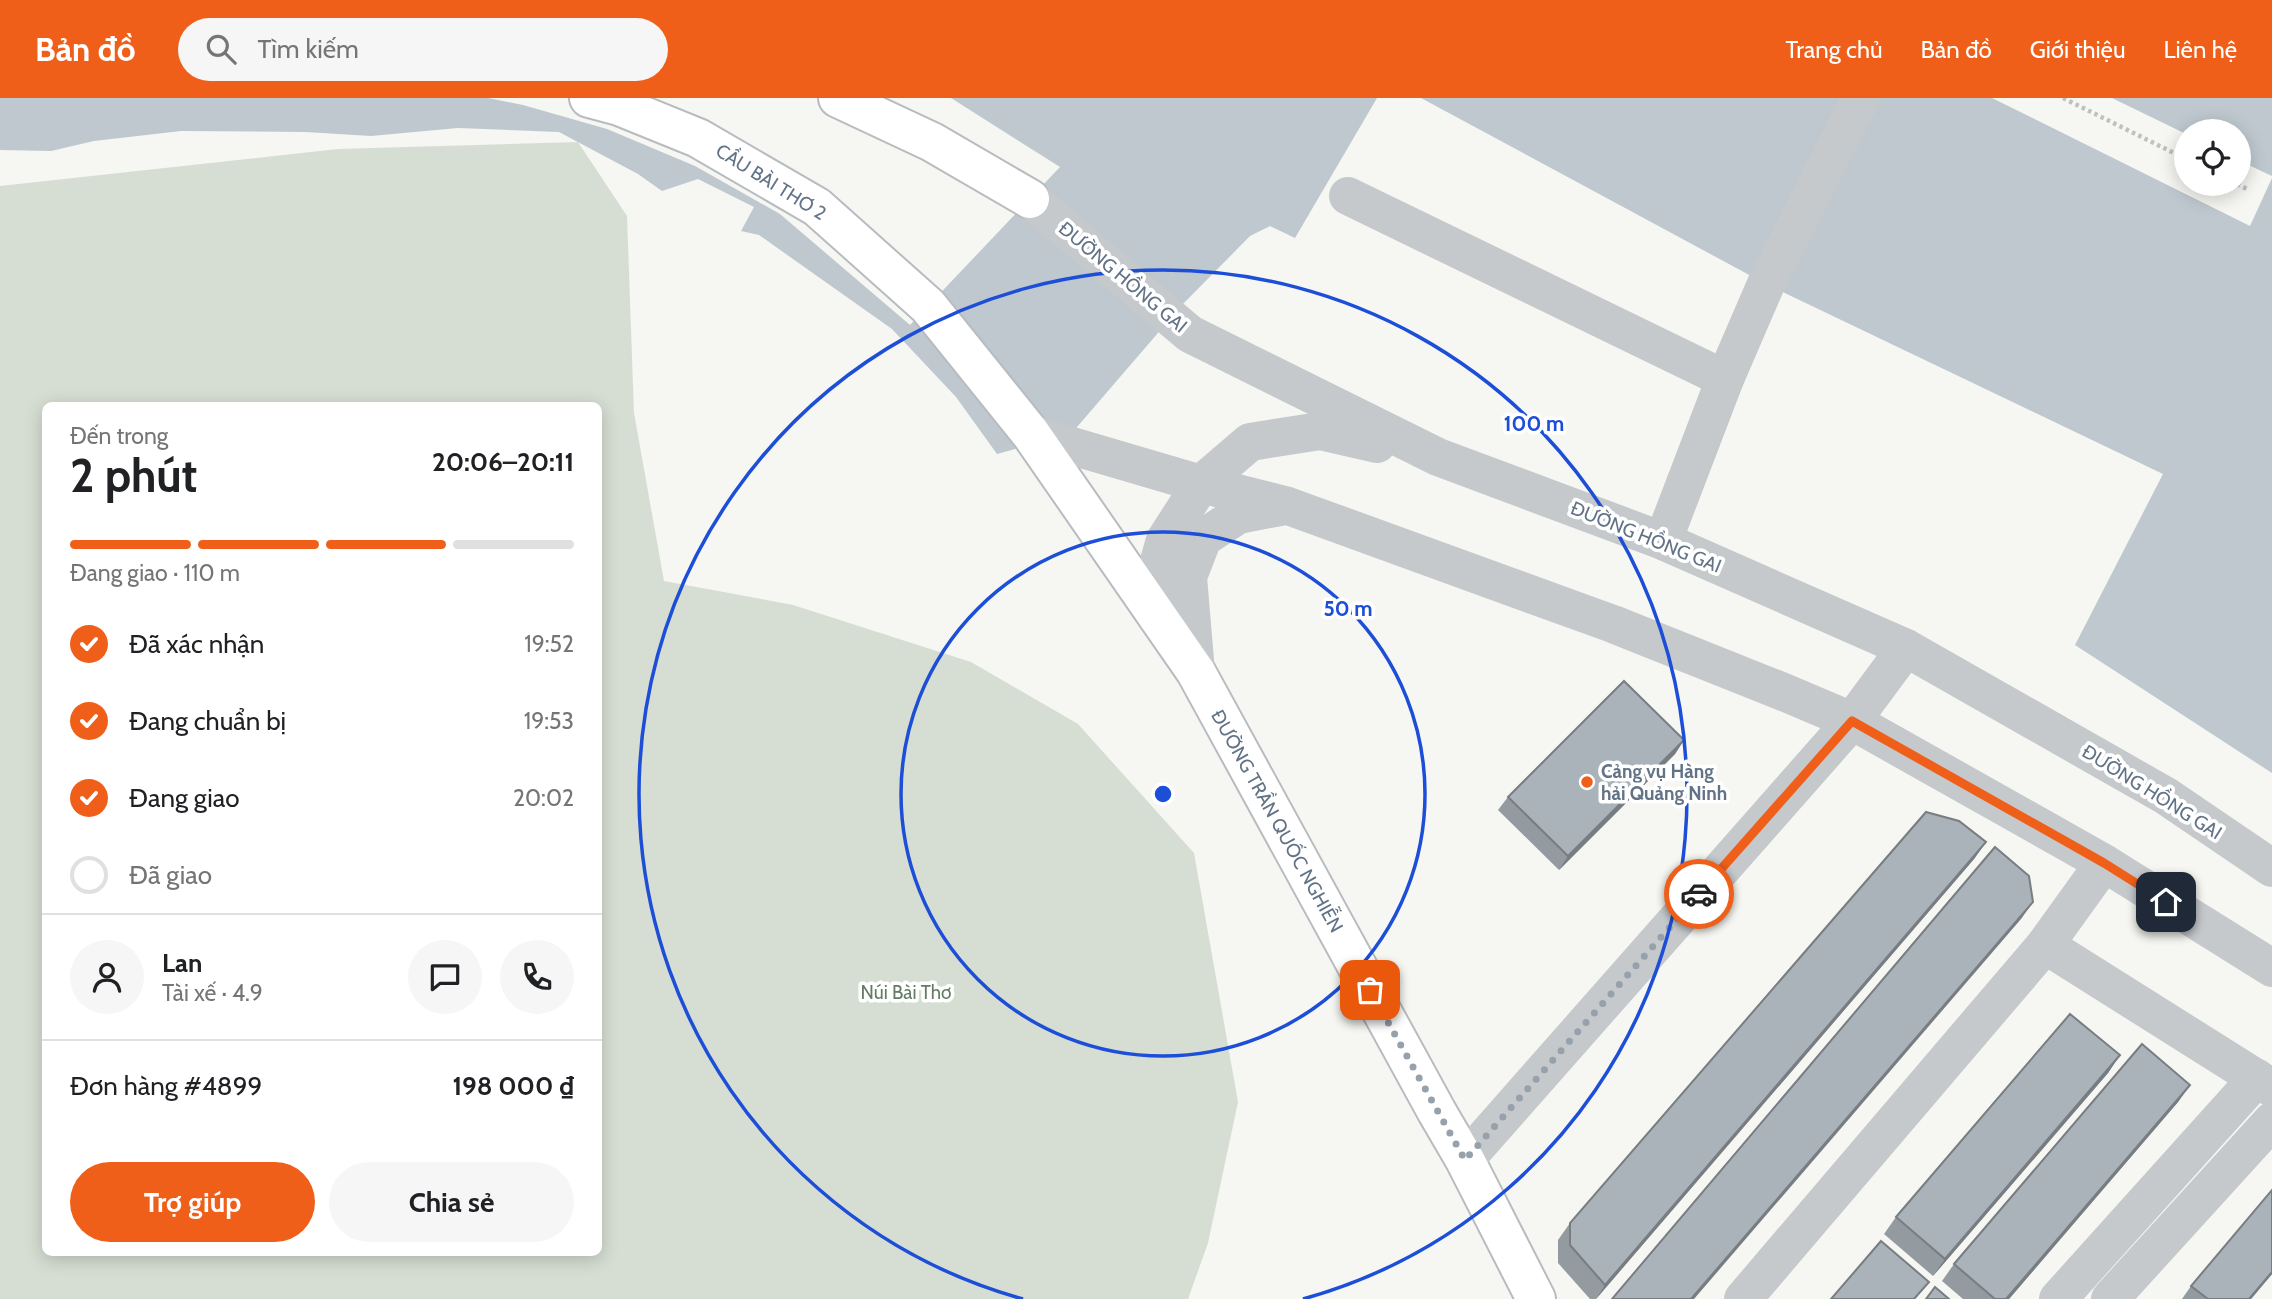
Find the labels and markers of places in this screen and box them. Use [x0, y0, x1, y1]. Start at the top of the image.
place label: Cảng vụ Hàng hải Quảng Ninh [1601, 760, 1727, 805]
marker: Cảng vụ Hàng hải Quảng Ninh [1579, 774, 1595, 790]
centre of rings [1151, 782, 1175, 806]
pin [2136, 872, 2196, 932]
pin [1340, 960, 1400, 1020]

